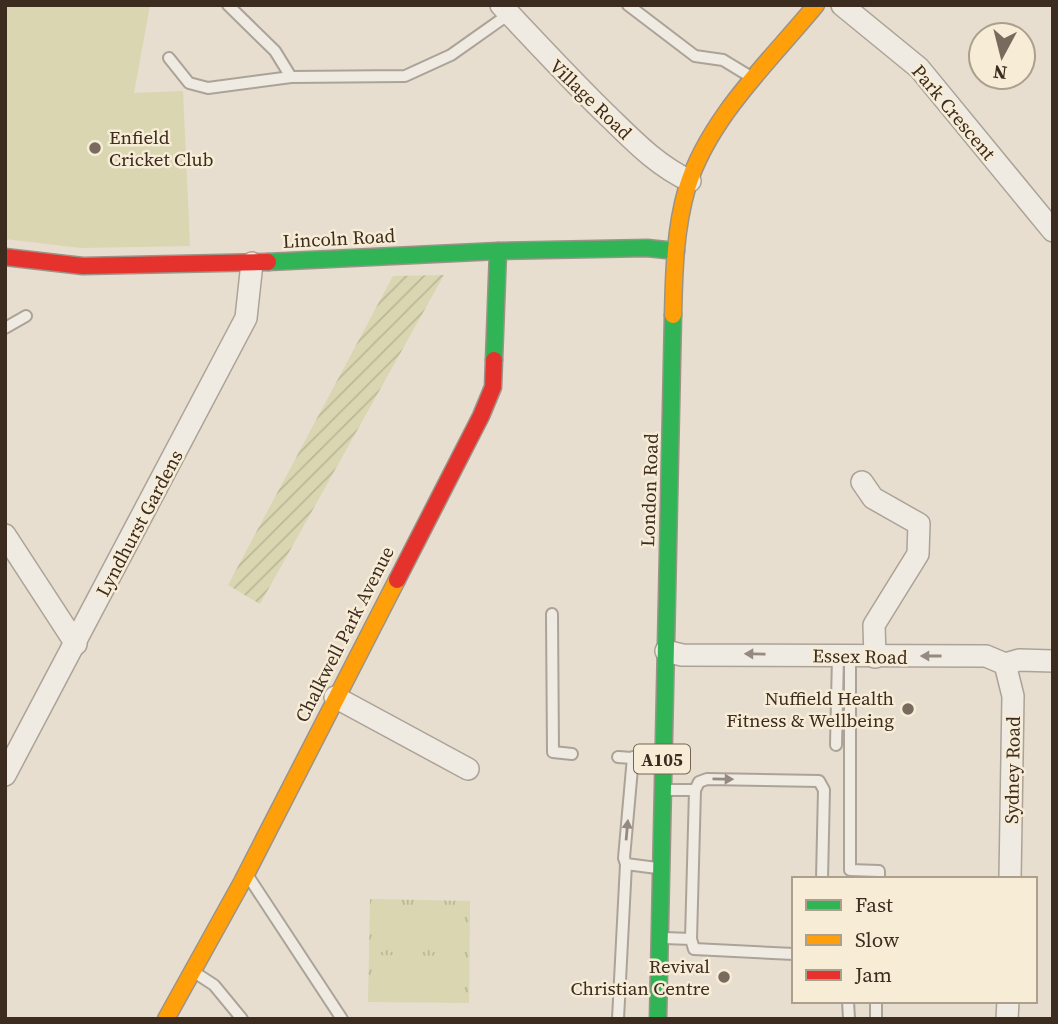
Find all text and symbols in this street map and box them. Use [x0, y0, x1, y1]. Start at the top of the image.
north arrow [967, 21, 1037, 91]
street label: Village Road [544, 53, 638, 145]
street label: Park Crescent [906, 59, 1002, 166]
text: N [991, 59, 1008, 87]
place label: Enfield Cricket Club [109, 124, 214, 172]
marker: Enfield Cricket Club [87, 140, 103, 156]
street label: Lincoln Road [282, 222, 396, 254]
street label: London Road [634, 433, 664, 547]
street label: Lyndhurst Gardens [89, 445, 189, 601]
street label: Chalkwell Park Avenue [288, 542, 400, 726]
street label: Essex Road [812, 642, 908, 670]
one-way arrow [743, 648, 765, 660]
one-way arrow [920, 651, 942, 662]
place label: Nuffield Health Fitness & Wellbeing [726, 685, 894, 733]
marker: Nuffield Health Fitness & Wellbeing [900, 701, 916, 717]
street label: Sydney Road [998, 716, 1026, 824]
road number: A105 [634, 744, 690, 774]
one-way arrow [713, 773, 735, 785]
one-way arrow [621, 819, 632, 841]
legend [792, 877, 1037, 1003]
text: Fast [855, 890, 893, 919]
text: Slow [855, 925, 899, 954]
place label: Revival Christian Centre [570, 953, 710, 1001]
text: Jam [854, 960, 892, 989]
marker: Revival Christian Centre [716, 969, 732, 985]

